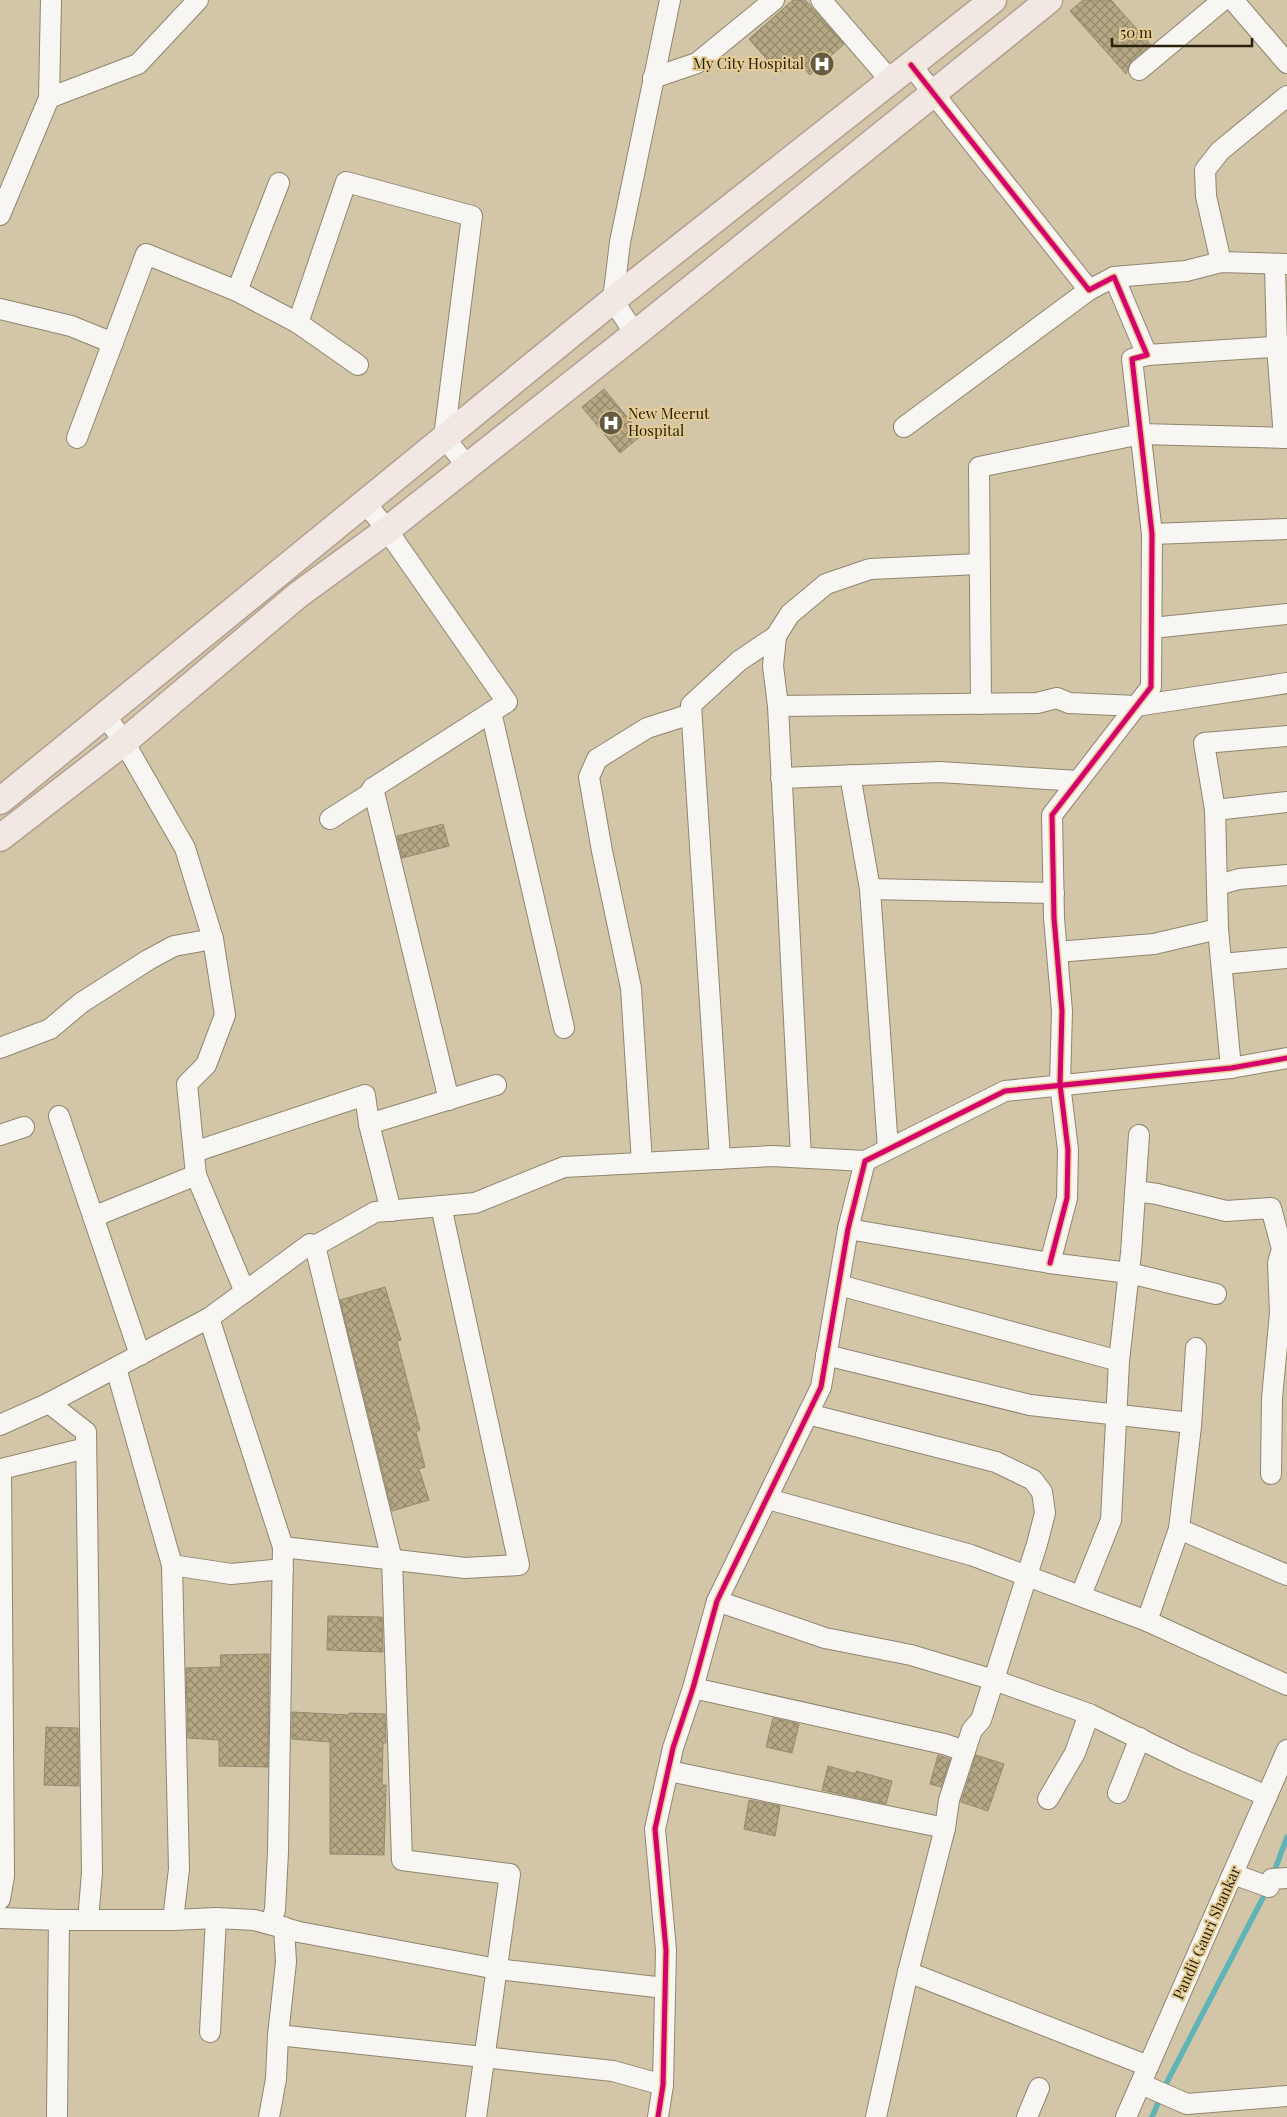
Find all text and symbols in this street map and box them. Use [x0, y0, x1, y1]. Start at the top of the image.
scale bar [1112, 15, 1252, 47]
text: 50 m [1120, 22, 1153, 42]
hospital icon: My City Hospital [809, 51, 835, 77]
place label: My City Hospital [693, 53, 804, 73]
place label: New Meerut Hospital [628, 403, 710, 440]
hospital icon: New Meerut Hospital [598, 410, 624, 436]
street label: Pandit Gauri Shankar [1168, 1862, 1245, 2002]

